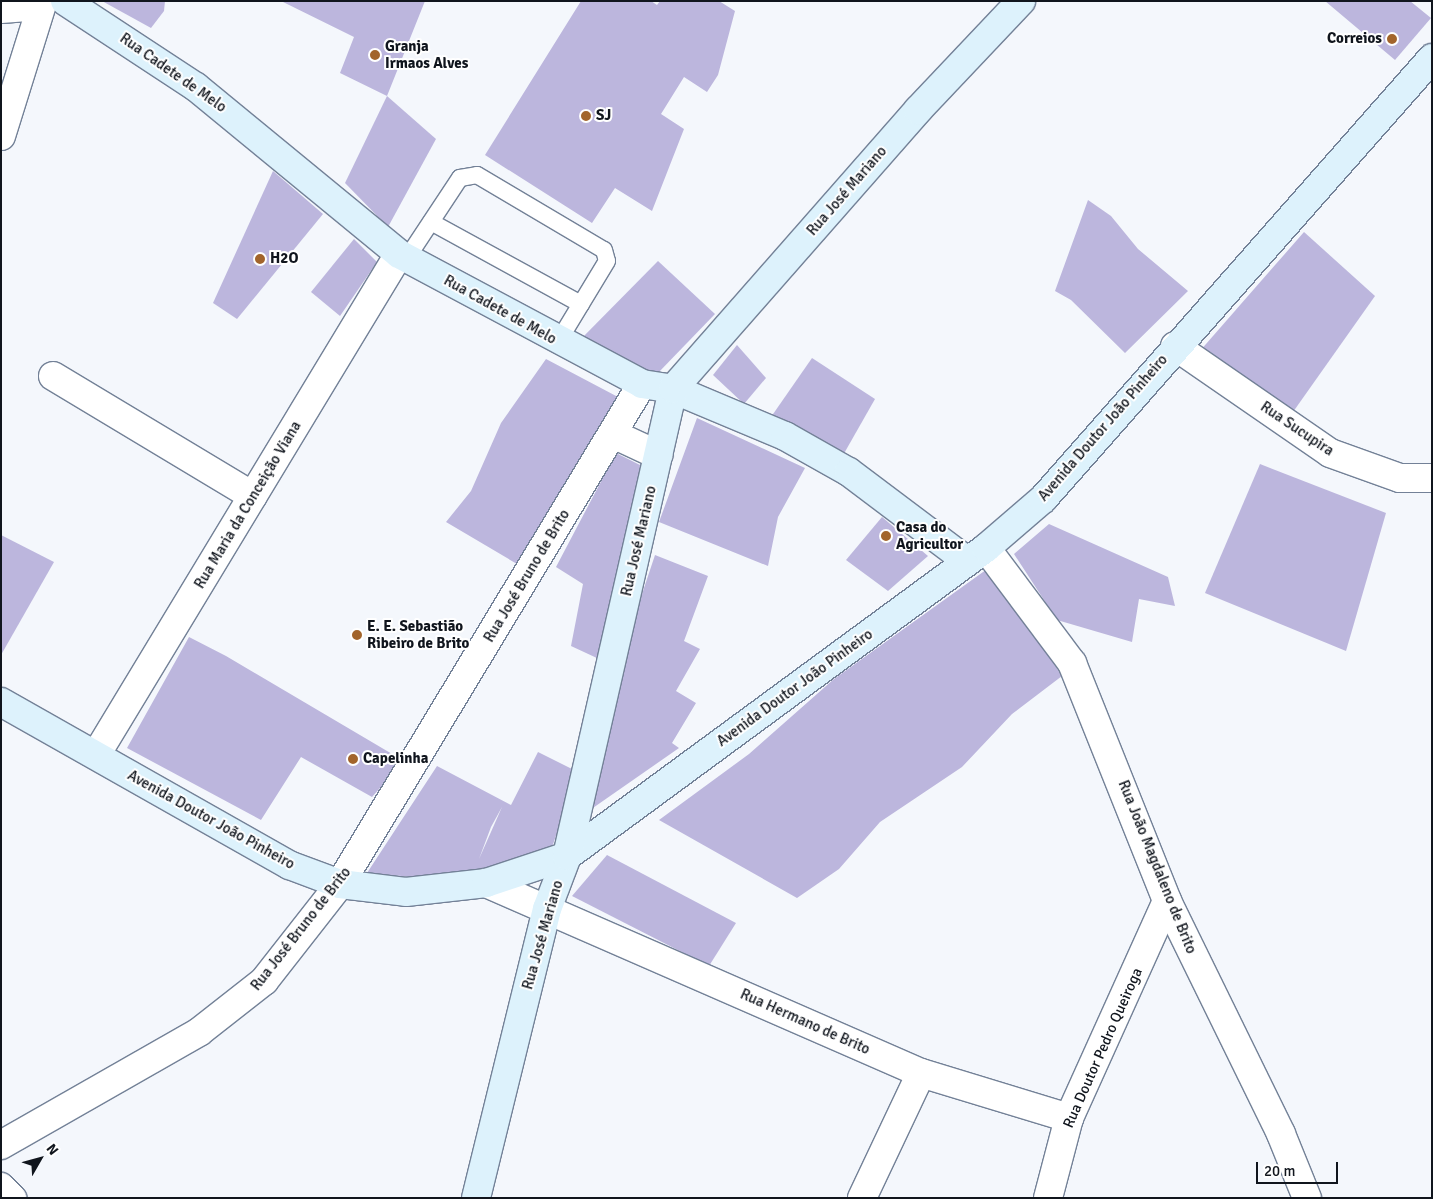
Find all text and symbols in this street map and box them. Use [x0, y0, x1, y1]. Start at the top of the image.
street label: Rua Cadete de Melo [116, 29, 230, 117]
place label: Correios [1327, 30, 1382, 48]
marker: Correios [1386, 33, 1398, 45]
place label: Granja Irmaos Alves [385, 37, 468, 72]
marker: Granja Irmaos Alves [369, 49, 381, 61]
place label: SJ [596, 107, 611, 125]
marker: SJ [580, 110, 592, 122]
street label: Rua José Mariano [803, 143, 891, 239]
place label: H2O [270, 250, 298, 268]
marker: H2O [254, 253, 266, 265]
street label: Rua Cadete de Melo [440, 272, 560, 348]
street label: Avenida Doutor João Pinheiro [1034, 351, 1172, 505]
street label: Rua Sucupira [1257, 398, 1337, 460]
street label: Rua Maria da Conceição Viana [191, 418, 305, 592]
street label: Rua José Mariano [618, 484, 660, 598]
street label: Rua José Bruno de Brito [480, 506, 574, 646]
place label: Casa do Agricultor [896, 518, 963, 553]
marker: Casa do Agricultor [880, 530, 892, 542]
place label: E. E. Sebastião Ribeiro de Brito [367, 617, 469, 652]
street label: Avenida Doutor João Pinheiro [714, 625, 876, 751]
marker: E. E. Sebastião Ribeiro de Brito [351, 629, 363, 641]
place label: Capelinha [363, 750, 428, 768]
marker: Capelinha [347, 753, 359, 765]
street label: Avenida Doutor João Pinheiro [124, 766, 298, 874]
street label: Rua João Magdaleno de Brito [1114, 778, 1200, 956]
street label: Rua José Bruno de Brito [247, 864, 355, 994]
street label: Rua José Mariano [519, 878, 567, 992]
street label: Rua Doutor Pedro Queiroga [1060, 965, 1146, 1131]
street label: Rua Hermano de Brito [737, 985, 873, 1059]
north arrow [15, 1134, 65, 1184]
text: N [43, 1140, 62, 1159]
scale bar [1258, 1152, 1340, 1184]
text: 20 m [1264, 1162, 1295, 1180]

